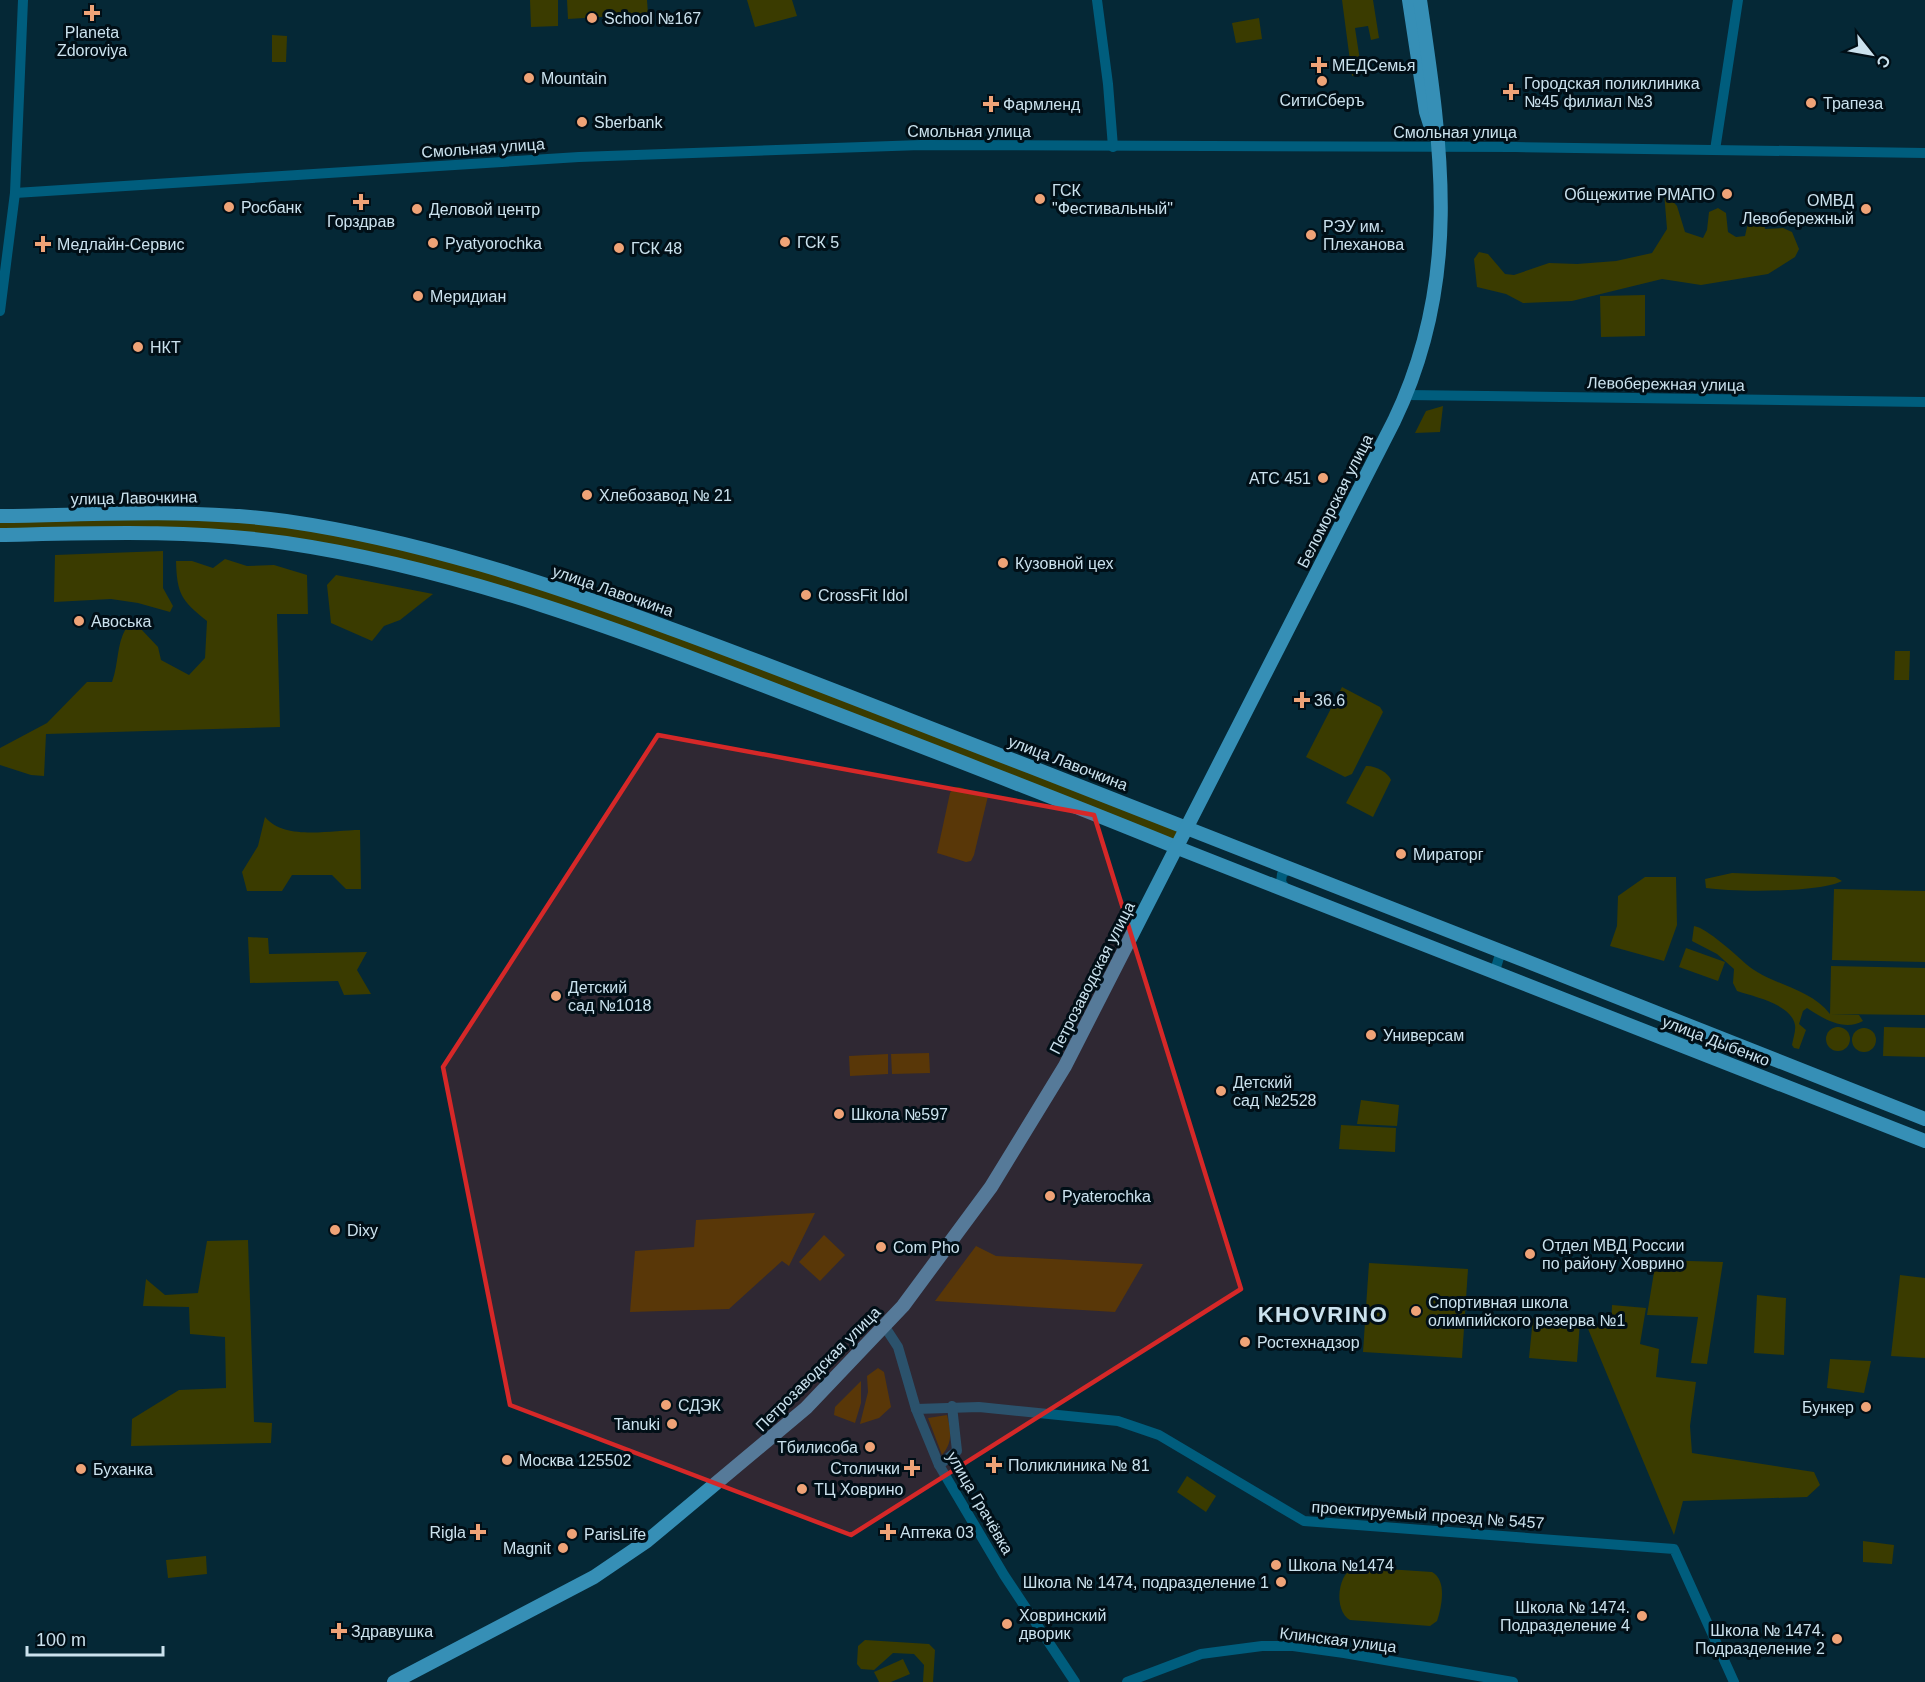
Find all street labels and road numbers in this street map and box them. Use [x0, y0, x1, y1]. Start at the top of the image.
street label: Смольная улица [907, 123, 1031, 140]
street label: Смольная улица [1393, 124, 1517, 141]
street label: Смольная улица [421, 135, 545, 161]
street label: Левобережная улица [1587, 374, 1745, 394]
street label: Беломорская улица [1294, 431, 1376, 571]
street label: улица Лавочкина [71, 488, 198, 508]
street label: улица Лавочкина [550, 562, 676, 620]
street label: улица Лавочкина [1006, 732, 1130, 794]
street label: Петрозаводская улица [1046, 899, 1138, 1057]
street label: улица Дыбенко [1660, 1013, 1772, 1069]
street label: Петрозаводская улица [752, 1303, 884, 1435]
street label: улица Грачёвка [944, 1449, 1016, 1557]
street label: проектируемый проезд № 5457 [1311, 1498, 1545, 1532]
street label: Клинская улица [1279, 1624, 1398, 1656]

